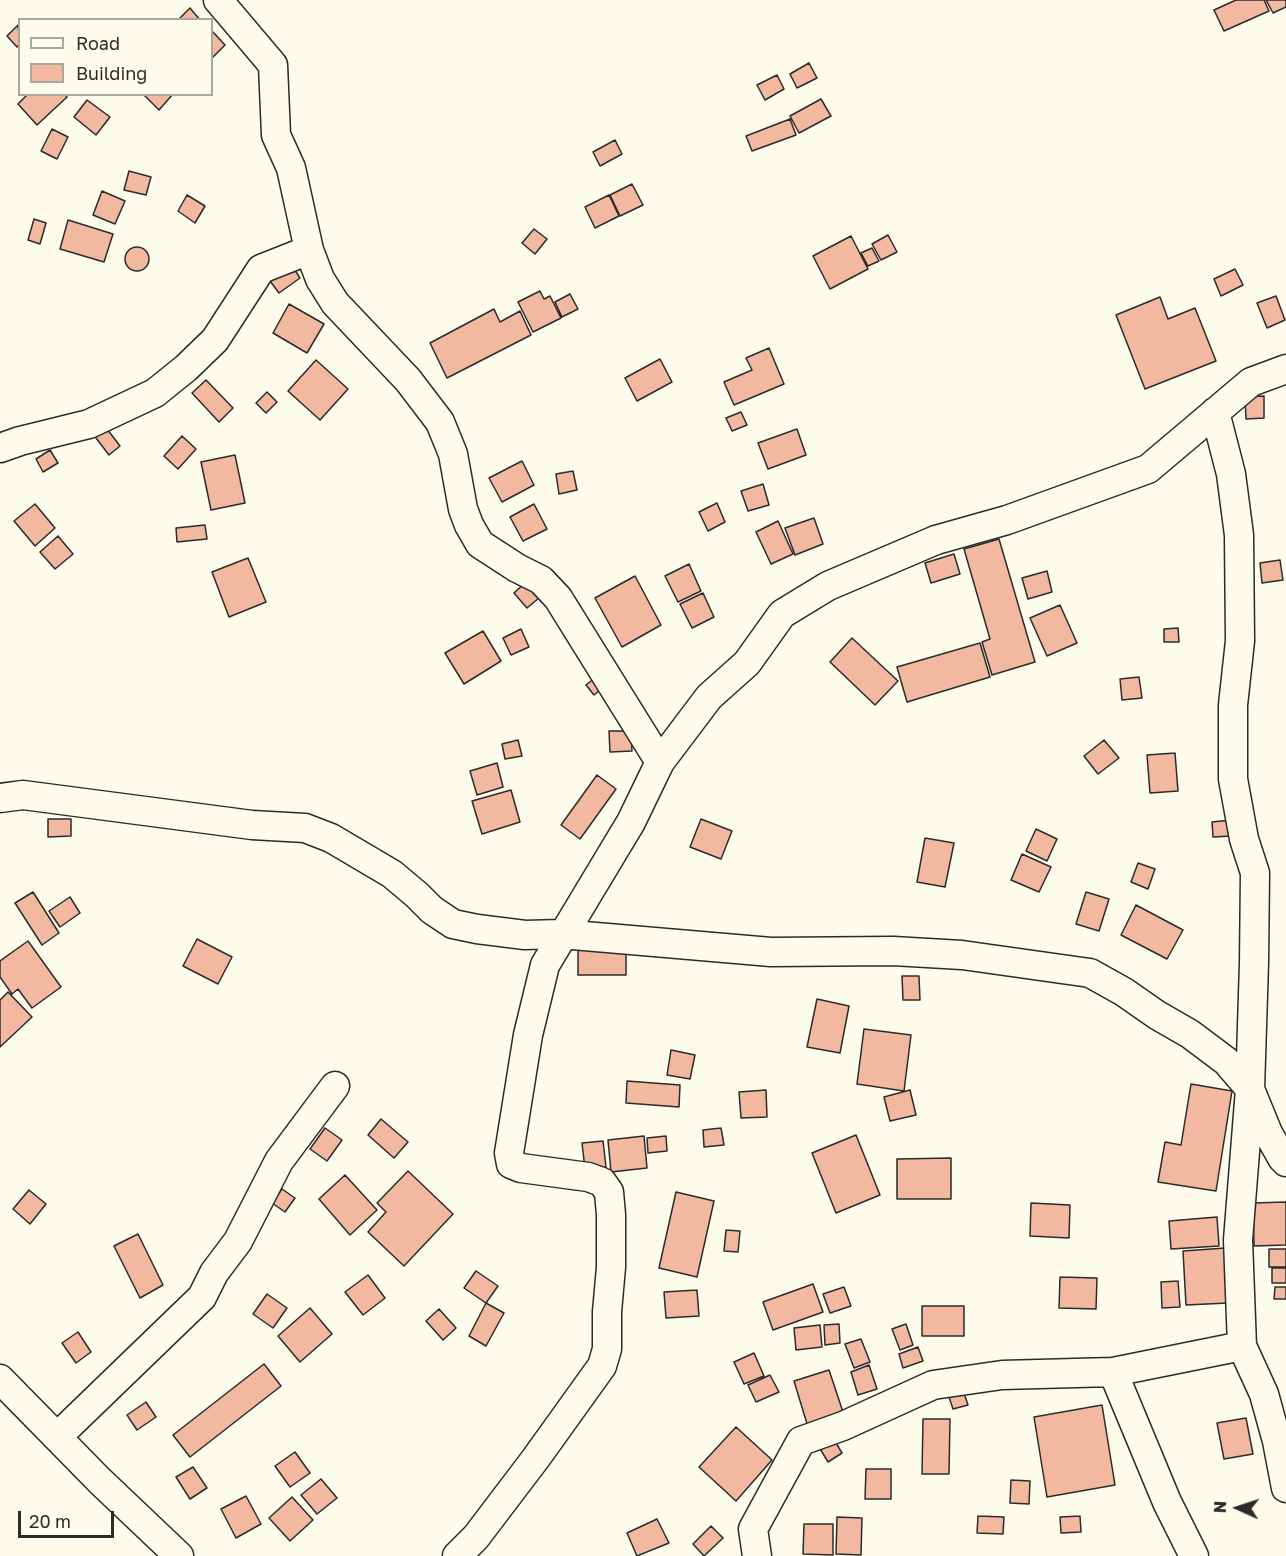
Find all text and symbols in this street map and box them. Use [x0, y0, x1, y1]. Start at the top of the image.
legend [18, 18, 213, 96]
text: Road [76, 32, 120, 54]
text: Building [76, 62, 147, 84]
north arrow [1208, 1478, 1268, 1538]
scale bar [21, 1499, 117, 1537]
text: N [1210, 1500, 1230, 1514]
text: 20 m [29, 1510, 71, 1532]

